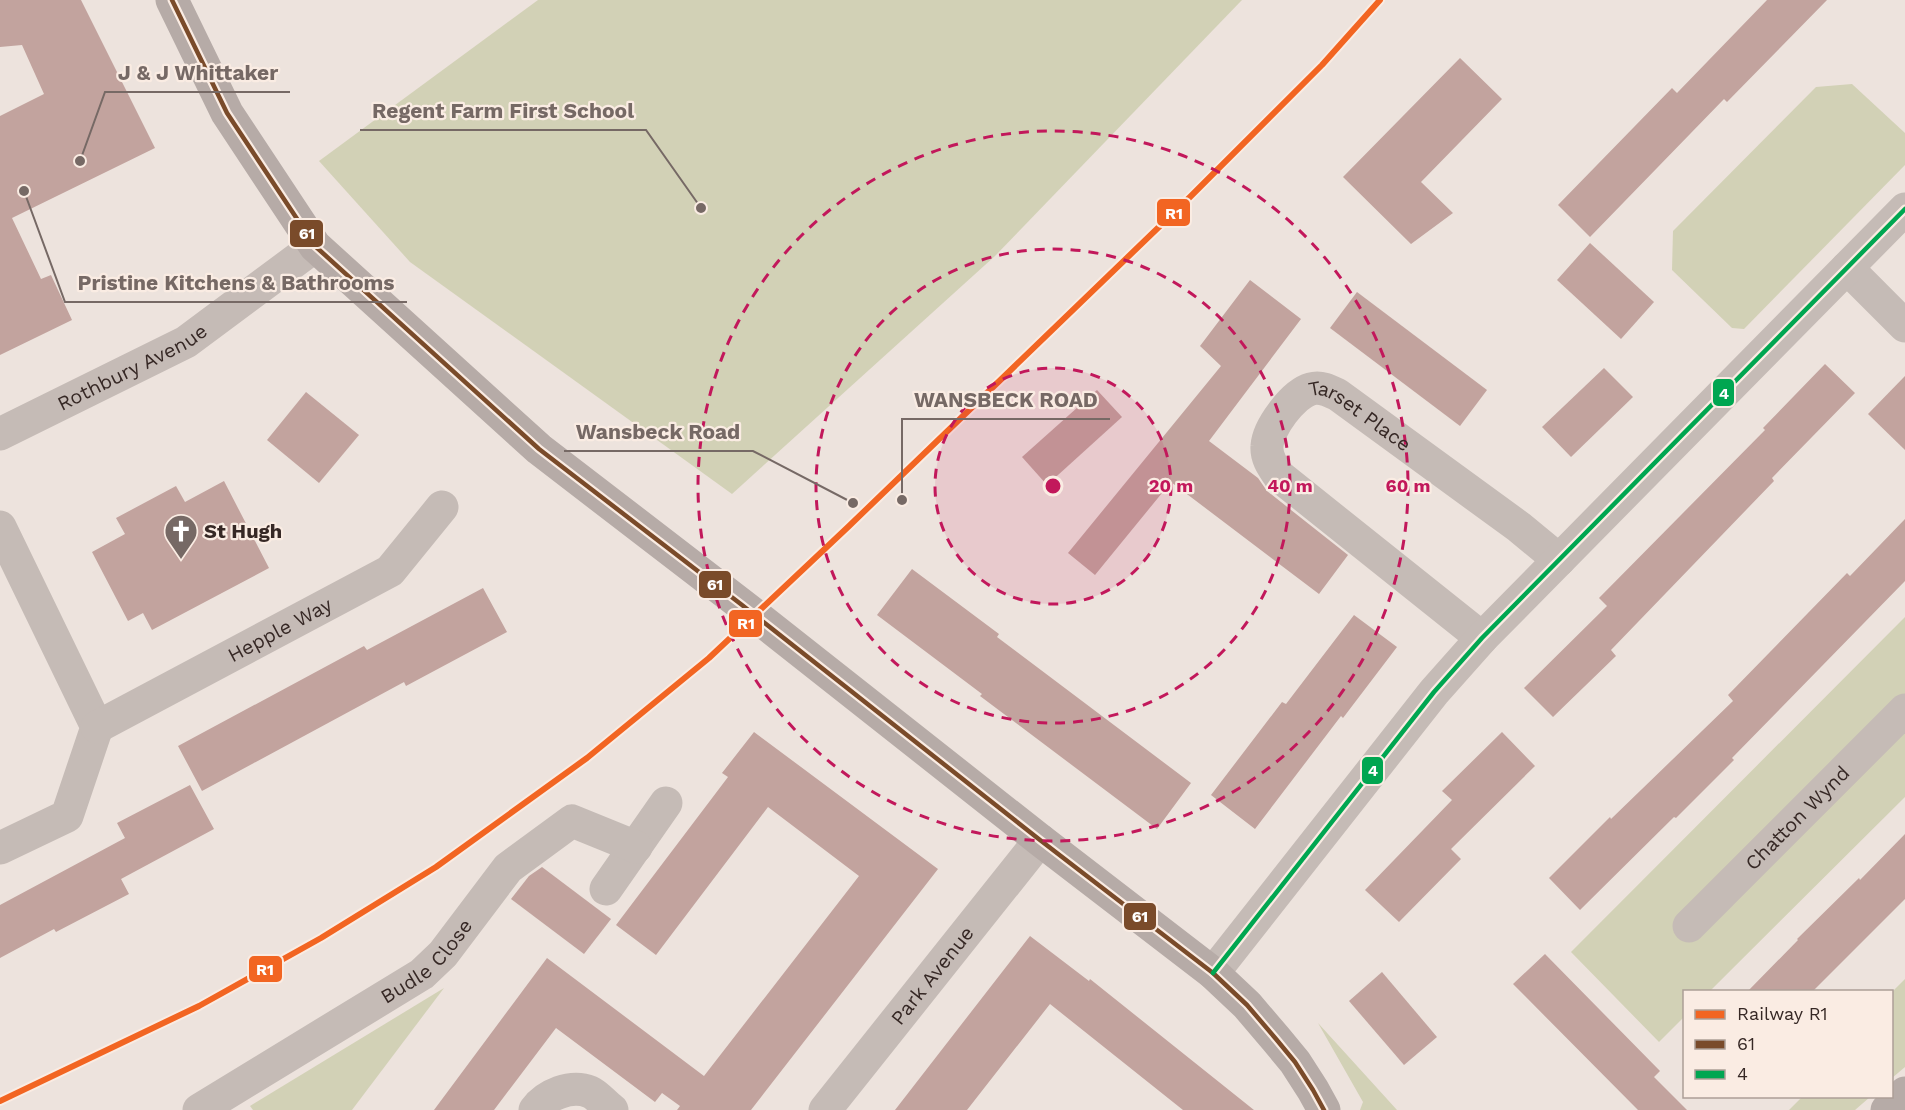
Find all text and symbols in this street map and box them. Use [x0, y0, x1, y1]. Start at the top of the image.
callout: J & J Whittaker [105, 53, 290, 92]
text: J & J Whittaker [118, 60, 278, 85]
callout: Regent Farm First School [360, 91, 646, 130]
text: Regent Farm First School [372, 98, 634, 123]
line badge: R1 [1156, 198, 1191, 227]
text: R1 [1165, 204, 1183, 223]
line badge: 61 [289, 219, 324, 248]
text: 61 [299, 224, 315, 243]
callout: Pristine Kitchens & Bathrooms [65, 263, 407, 302]
text: Pristine Kitchens & Bathrooms [77, 270, 395, 295]
street label: Rothbury Avenue [53, 319, 212, 416]
street label: Tarset Place [1306, 375, 1416, 456]
line badge: 4 [1712, 378, 1735, 407]
callout: WANSBECK ROAD [902, 380, 1110, 419]
text: 4 [1719, 384, 1729, 403]
text: WANSBECK ROAD [914, 387, 1098, 412]
callout: Wansbeck Road [564, 412, 753, 451]
text: Wansbeck Road [576, 419, 740, 444]
text: 20 m [1149, 475, 1193, 496]
text: 40 m [1267, 475, 1313, 496]
text: 60 m [1386, 475, 1430, 496]
centre of rings [1043, 476, 1063, 496]
church icon: St Hugh [163, 513, 199, 560]
place label: St Hugh [204, 519, 282, 543]
line badge: 61 [698, 570, 732, 599]
text: 61 [707, 575, 723, 594]
street label: Hepple Way [223, 592, 337, 667]
line badge: R1 [728, 609, 763, 638]
text: R1 [737, 614, 755, 633]
line badge: 4 [1361, 756, 1384, 785]
text: 4 [1368, 761, 1378, 780]
street label: Chatton Wynd [1740, 761, 1854, 875]
line badge: 61 [1123, 902, 1157, 931]
text: 61 [1132, 907, 1148, 926]
street label: Budle Close [376, 914, 477, 1008]
street label: Park Avenue [886, 921, 979, 1030]
line badge: R1 [248, 955, 283, 983]
text: R1 [256, 960, 274, 979]
legend [1683, 990, 1893, 1098]
text: Railway R1 [1737, 1003, 1828, 1024]
text: 61 [1737, 1033, 1755, 1054]
text: 4 [1737, 1063, 1748, 1084]

